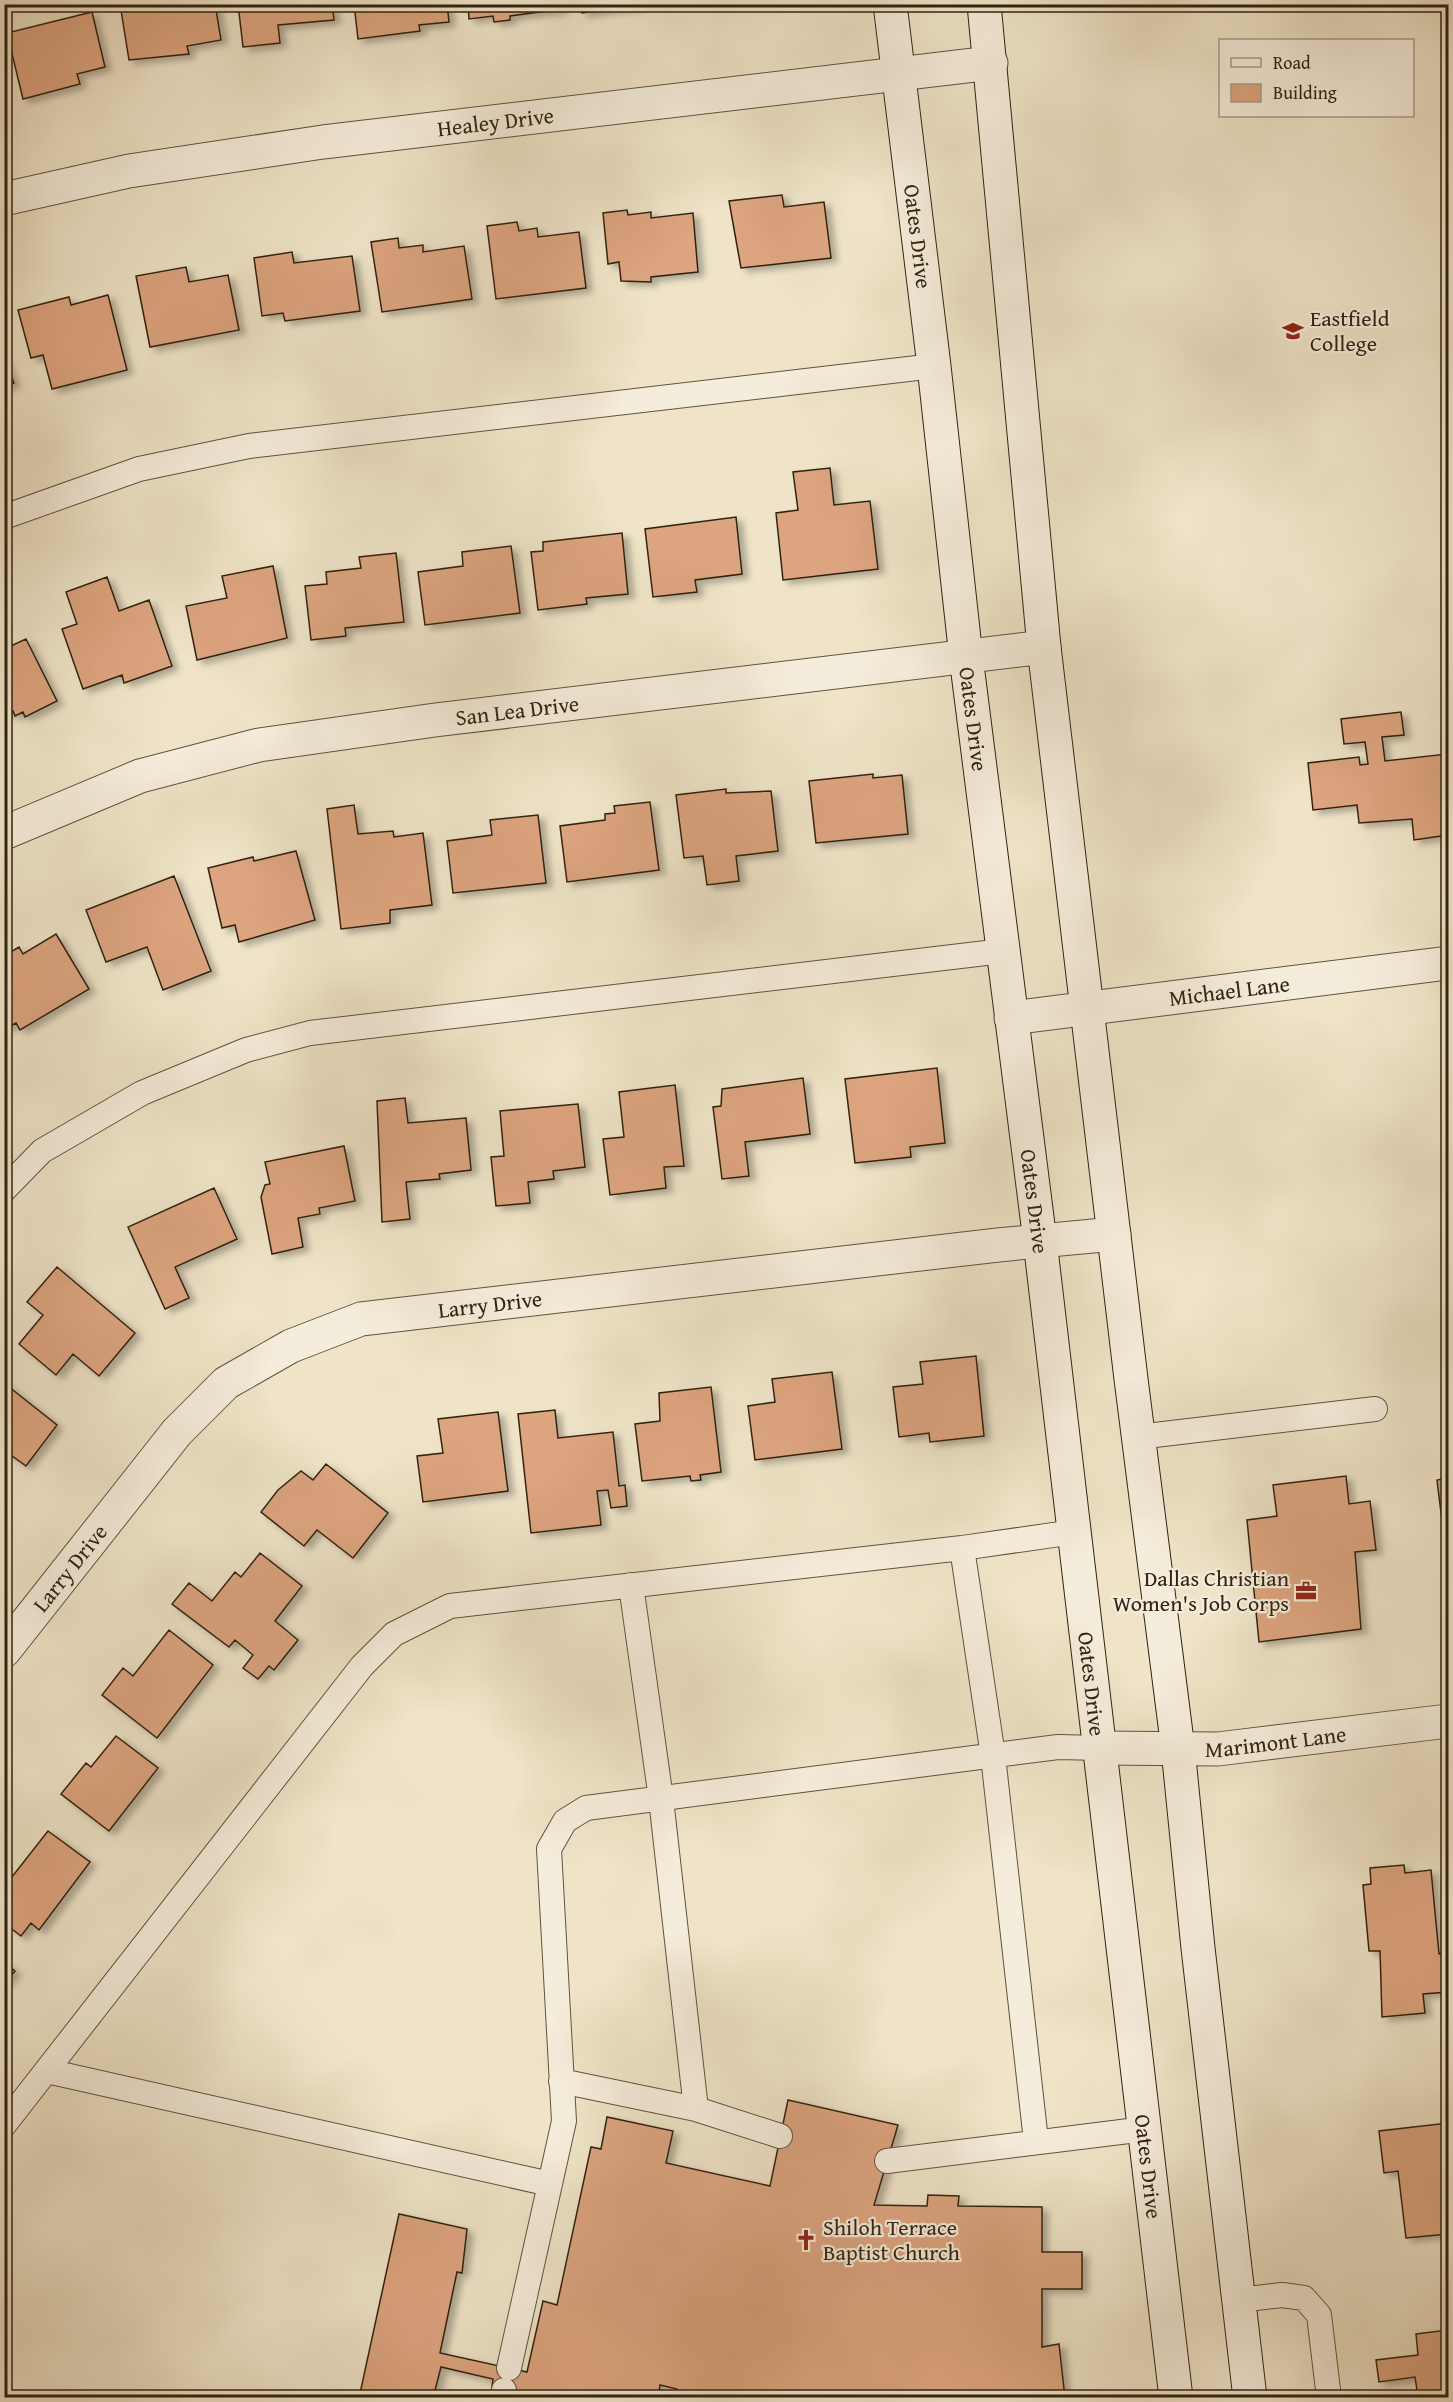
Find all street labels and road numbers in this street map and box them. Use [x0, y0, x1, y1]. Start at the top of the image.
street label: Healey Drive [436, 99, 556, 144]
street label: Oates Drive [896, 182, 940, 290]
street label: Oates Drive [951, 665, 996, 773]
street label: San Lea Drive [454, 687, 581, 733]
street label: Michael Lane [1167, 967, 1292, 1014]
street label: Oates Drive [1012, 1147, 1057, 1255]
street label: Larry Drive [436, 1282, 544, 1326]
street label: Larry Drive [25, 1517, 115, 1619]
street label: Oates Drive [1070, 1630, 1114, 1738]
street label: Marimont Lane [1205, 1718, 1348, 1765]
street label: Oates Drive [1127, 2113, 1171, 2220]

